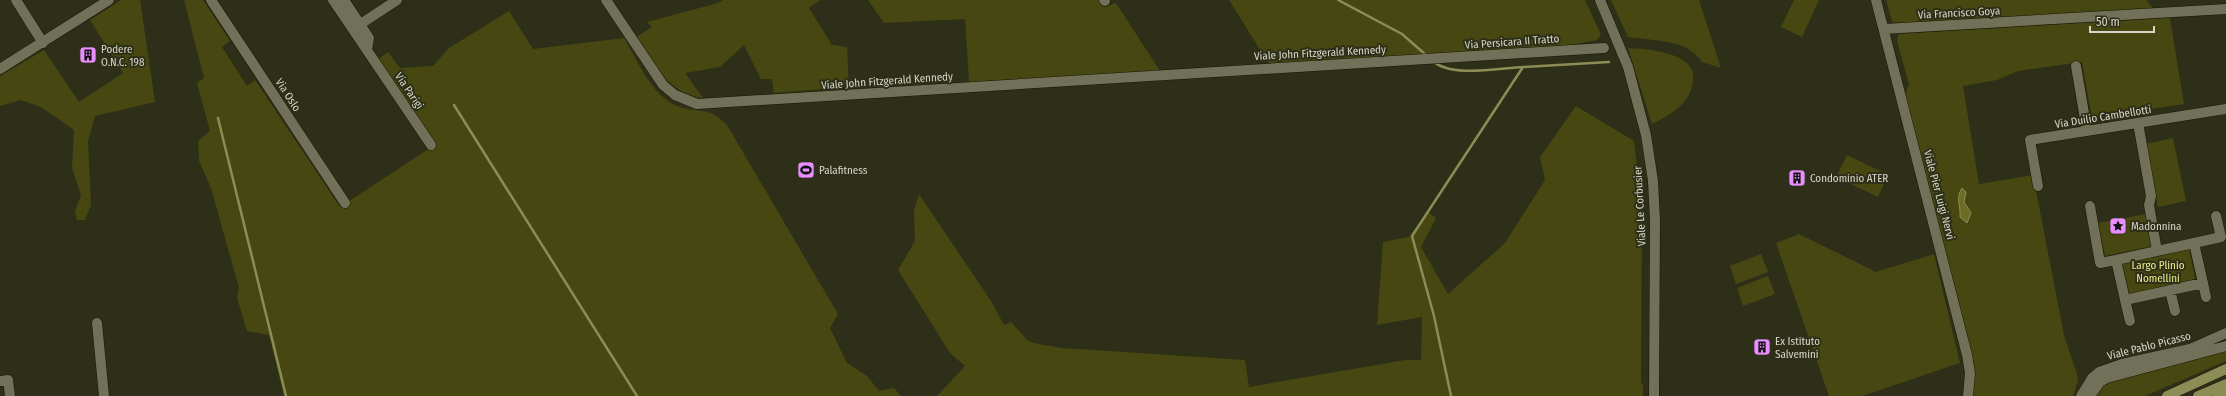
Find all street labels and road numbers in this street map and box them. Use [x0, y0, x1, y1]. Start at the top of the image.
street label: Via Francisco Goya [1917, 4, 2001, 22]
street label: Via Persicara II Tratto [1464, 32, 1560, 52]
street label: Viale John Fitzgerald Kennedy [1254, 43, 1386, 63]
street label: Via Parigi [392, 70, 426, 112]
street label: Viale John Fitzgerald Kennedy [821, 70, 953, 92]
street label: Via Oslo [273, 76, 304, 114]
street label: Via Duilio Cambellotti [2054, 103, 2152, 131]
street label: Viale Pier Luigi Nervi [1921, 149, 1957, 241]
street label: Viale Le Corbusier [1631, 165, 1649, 247]
street label: Viale Pablo Picasso [2106, 329, 2192, 363]

